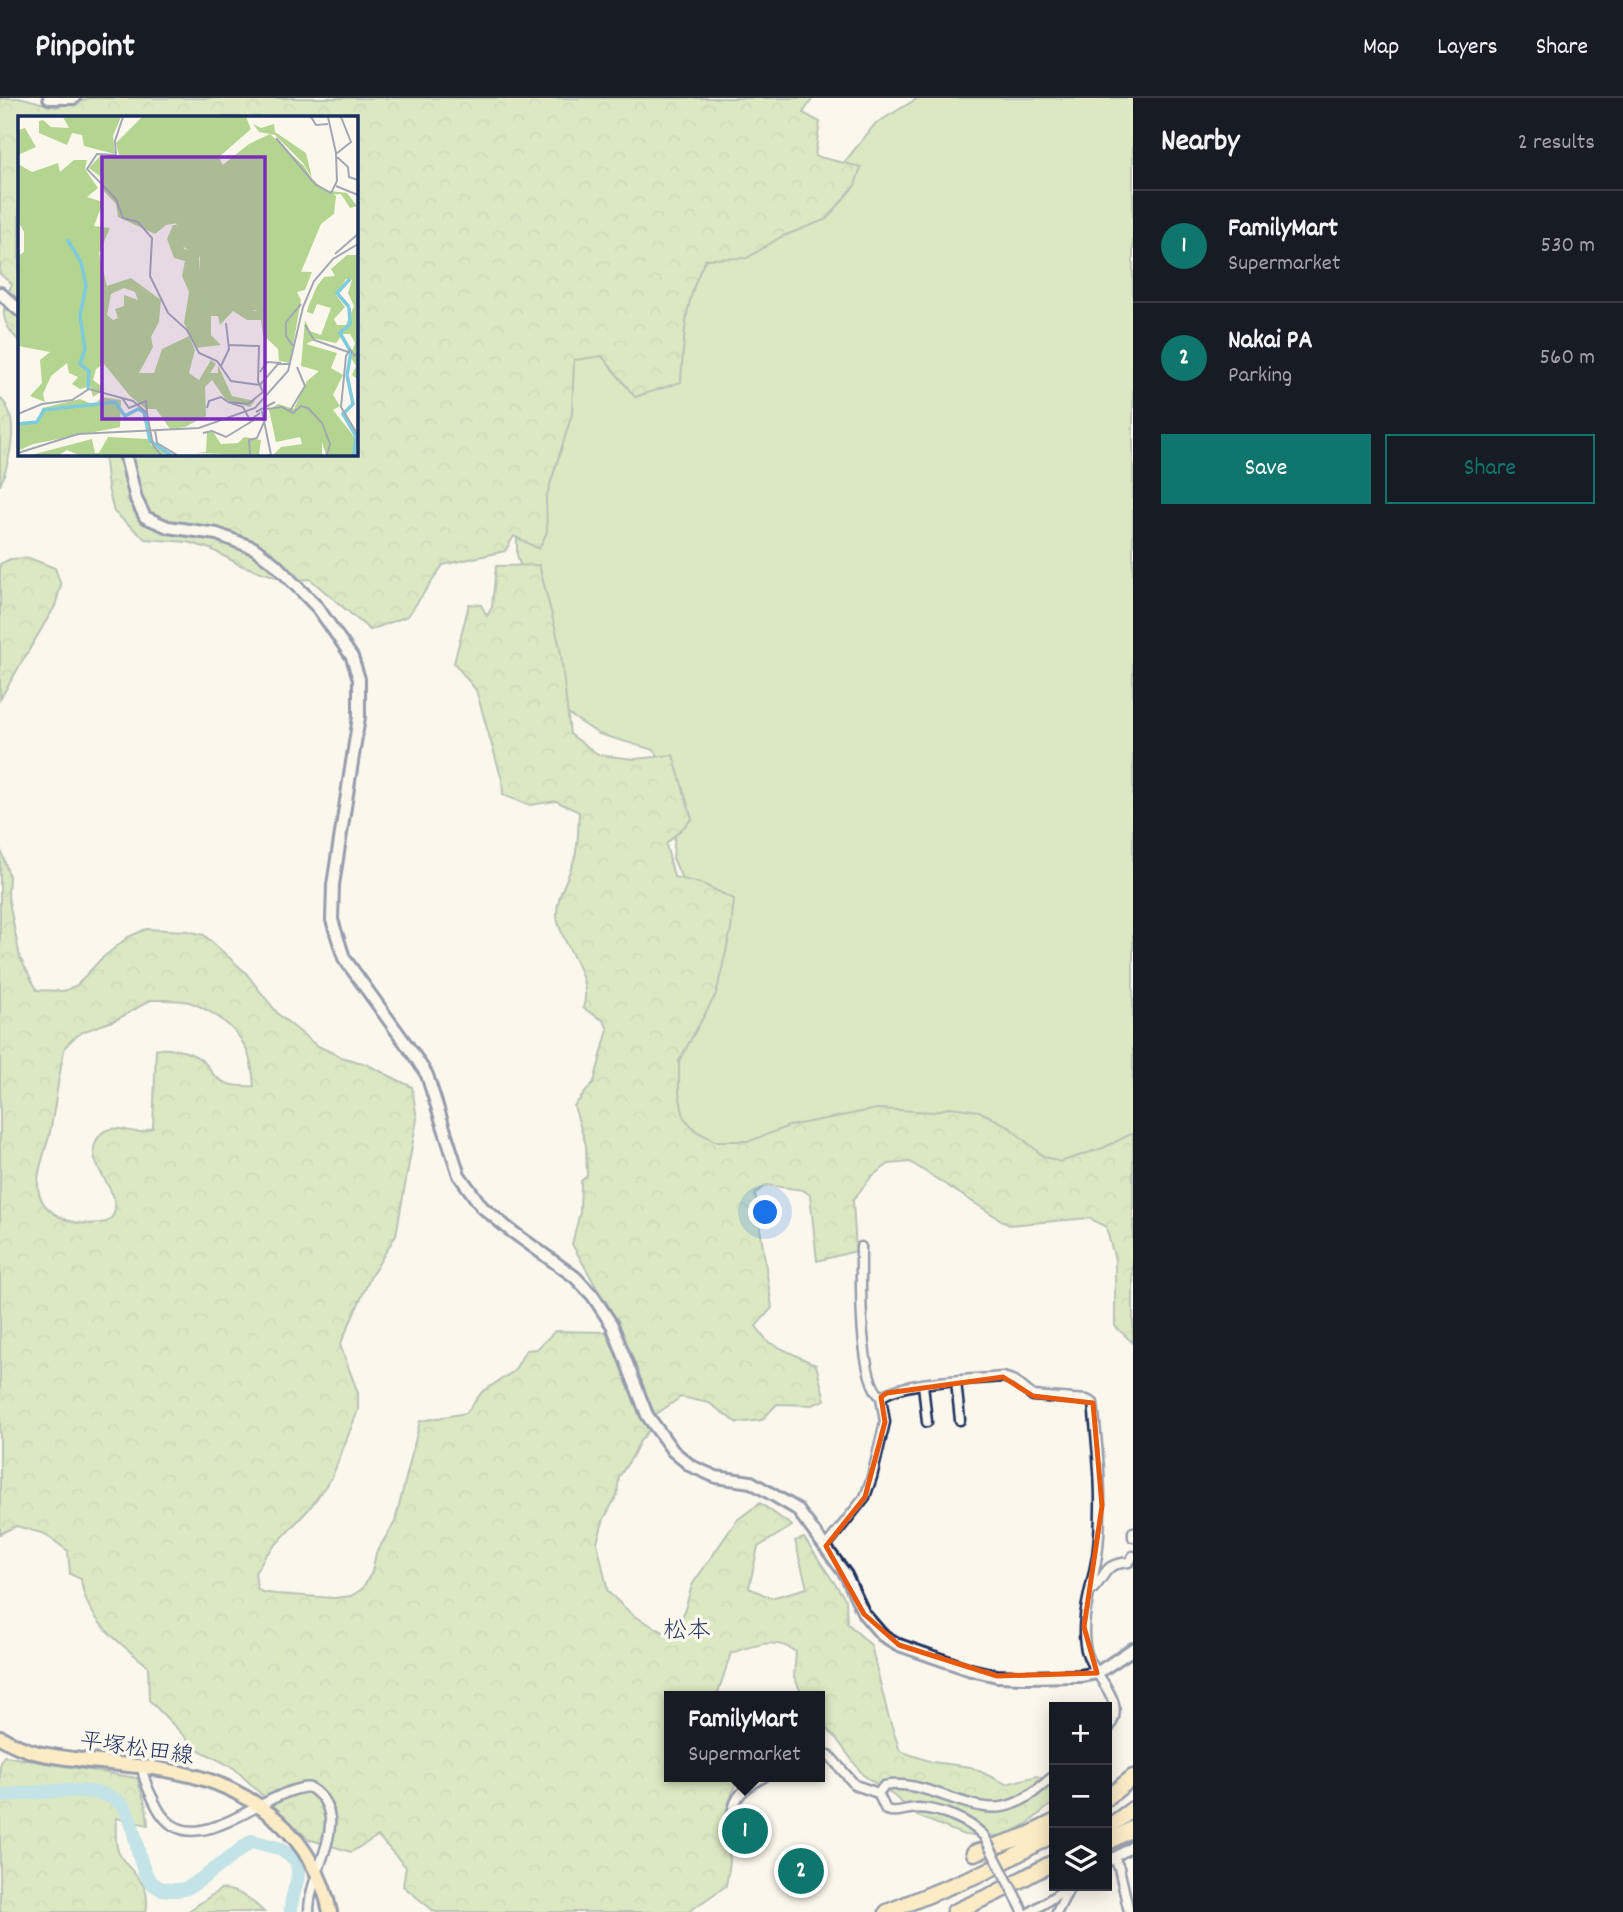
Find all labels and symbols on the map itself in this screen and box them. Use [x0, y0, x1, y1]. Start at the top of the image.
inset map [18, 116, 357, 455]
your location [748, 1195, 782, 1229]
district label: 松本 [663, 1615, 711, 1649]
street label: 平塚松田線 [77, 1726, 196, 1775]
pin: 1 [722, 1805, 768, 1857]
pin: 2 [778, 1845, 824, 1897]

